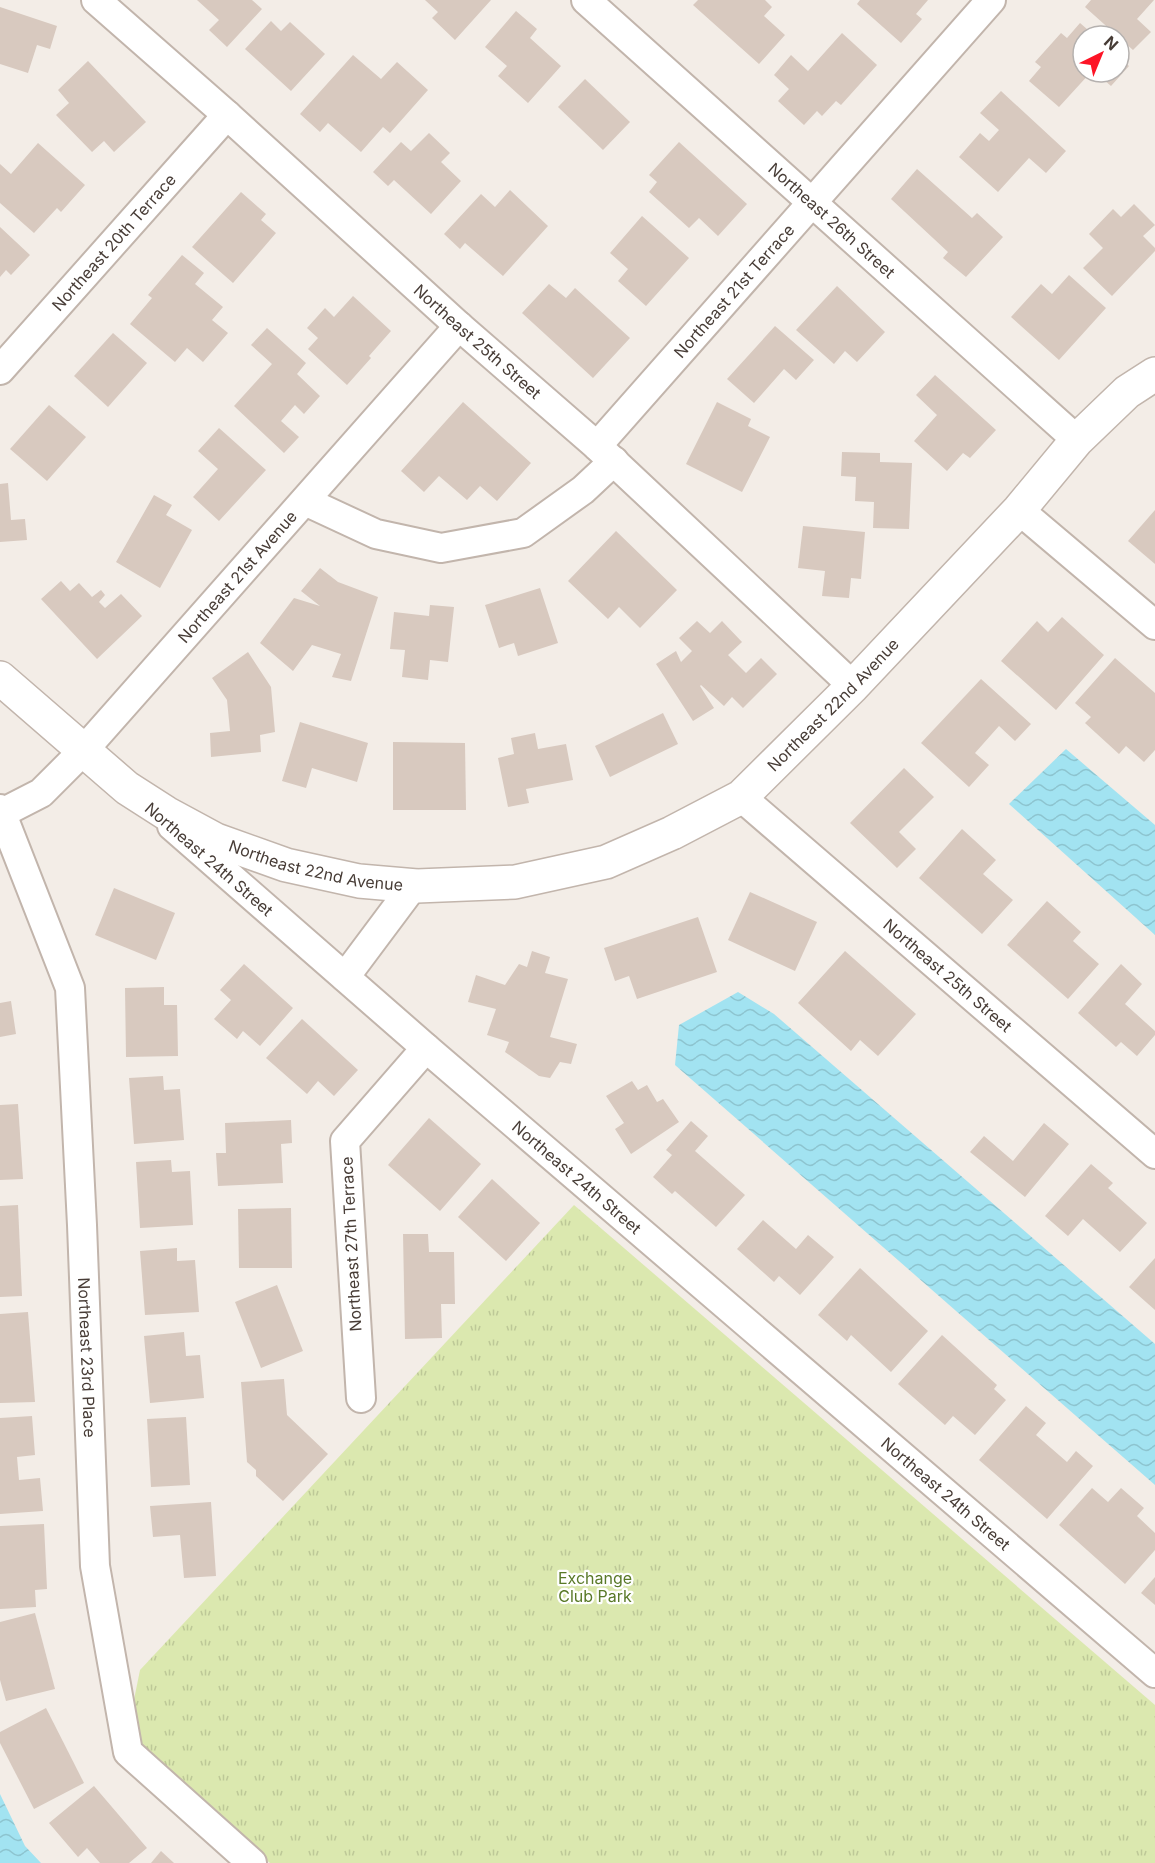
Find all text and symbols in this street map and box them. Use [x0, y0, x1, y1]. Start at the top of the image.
north arrow [1071, 24, 1131, 84]
text: N [1100, 32, 1123, 55]
street label: Northeast 26th Street [764, 158, 899, 282]
street label: Northeast 20th Terrace [47, 170, 180, 315]
street label: Northeast 21st Terrace [670, 220, 798, 362]
street label: Northeast 25th Street [410, 280, 545, 403]
street label: Northeast 21st Avenue [173, 506, 301, 647]
street label: Northeast 22nd Avenue [763, 634, 903, 775]
street label: Northeast 24th Street [141, 798, 277, 920]
street label: Northeast 22nd Avenue [226, 835, 404, 895]
street label: Northeast 25th Street [879, 914, 1016, 1036]
street label: Northeast 24th Street [508, 1116, 645, 1238]
street label: Northeast 27th Terrace [336, 1156, 366, 1332]
street label: Northeast 23rd Place [74, 1277, 100, 1438]
street label: Northeast 24th Street [877, 1433, 1014, 1554]
park label: Exchange Club Park [558, 1568, 632, 1606]

